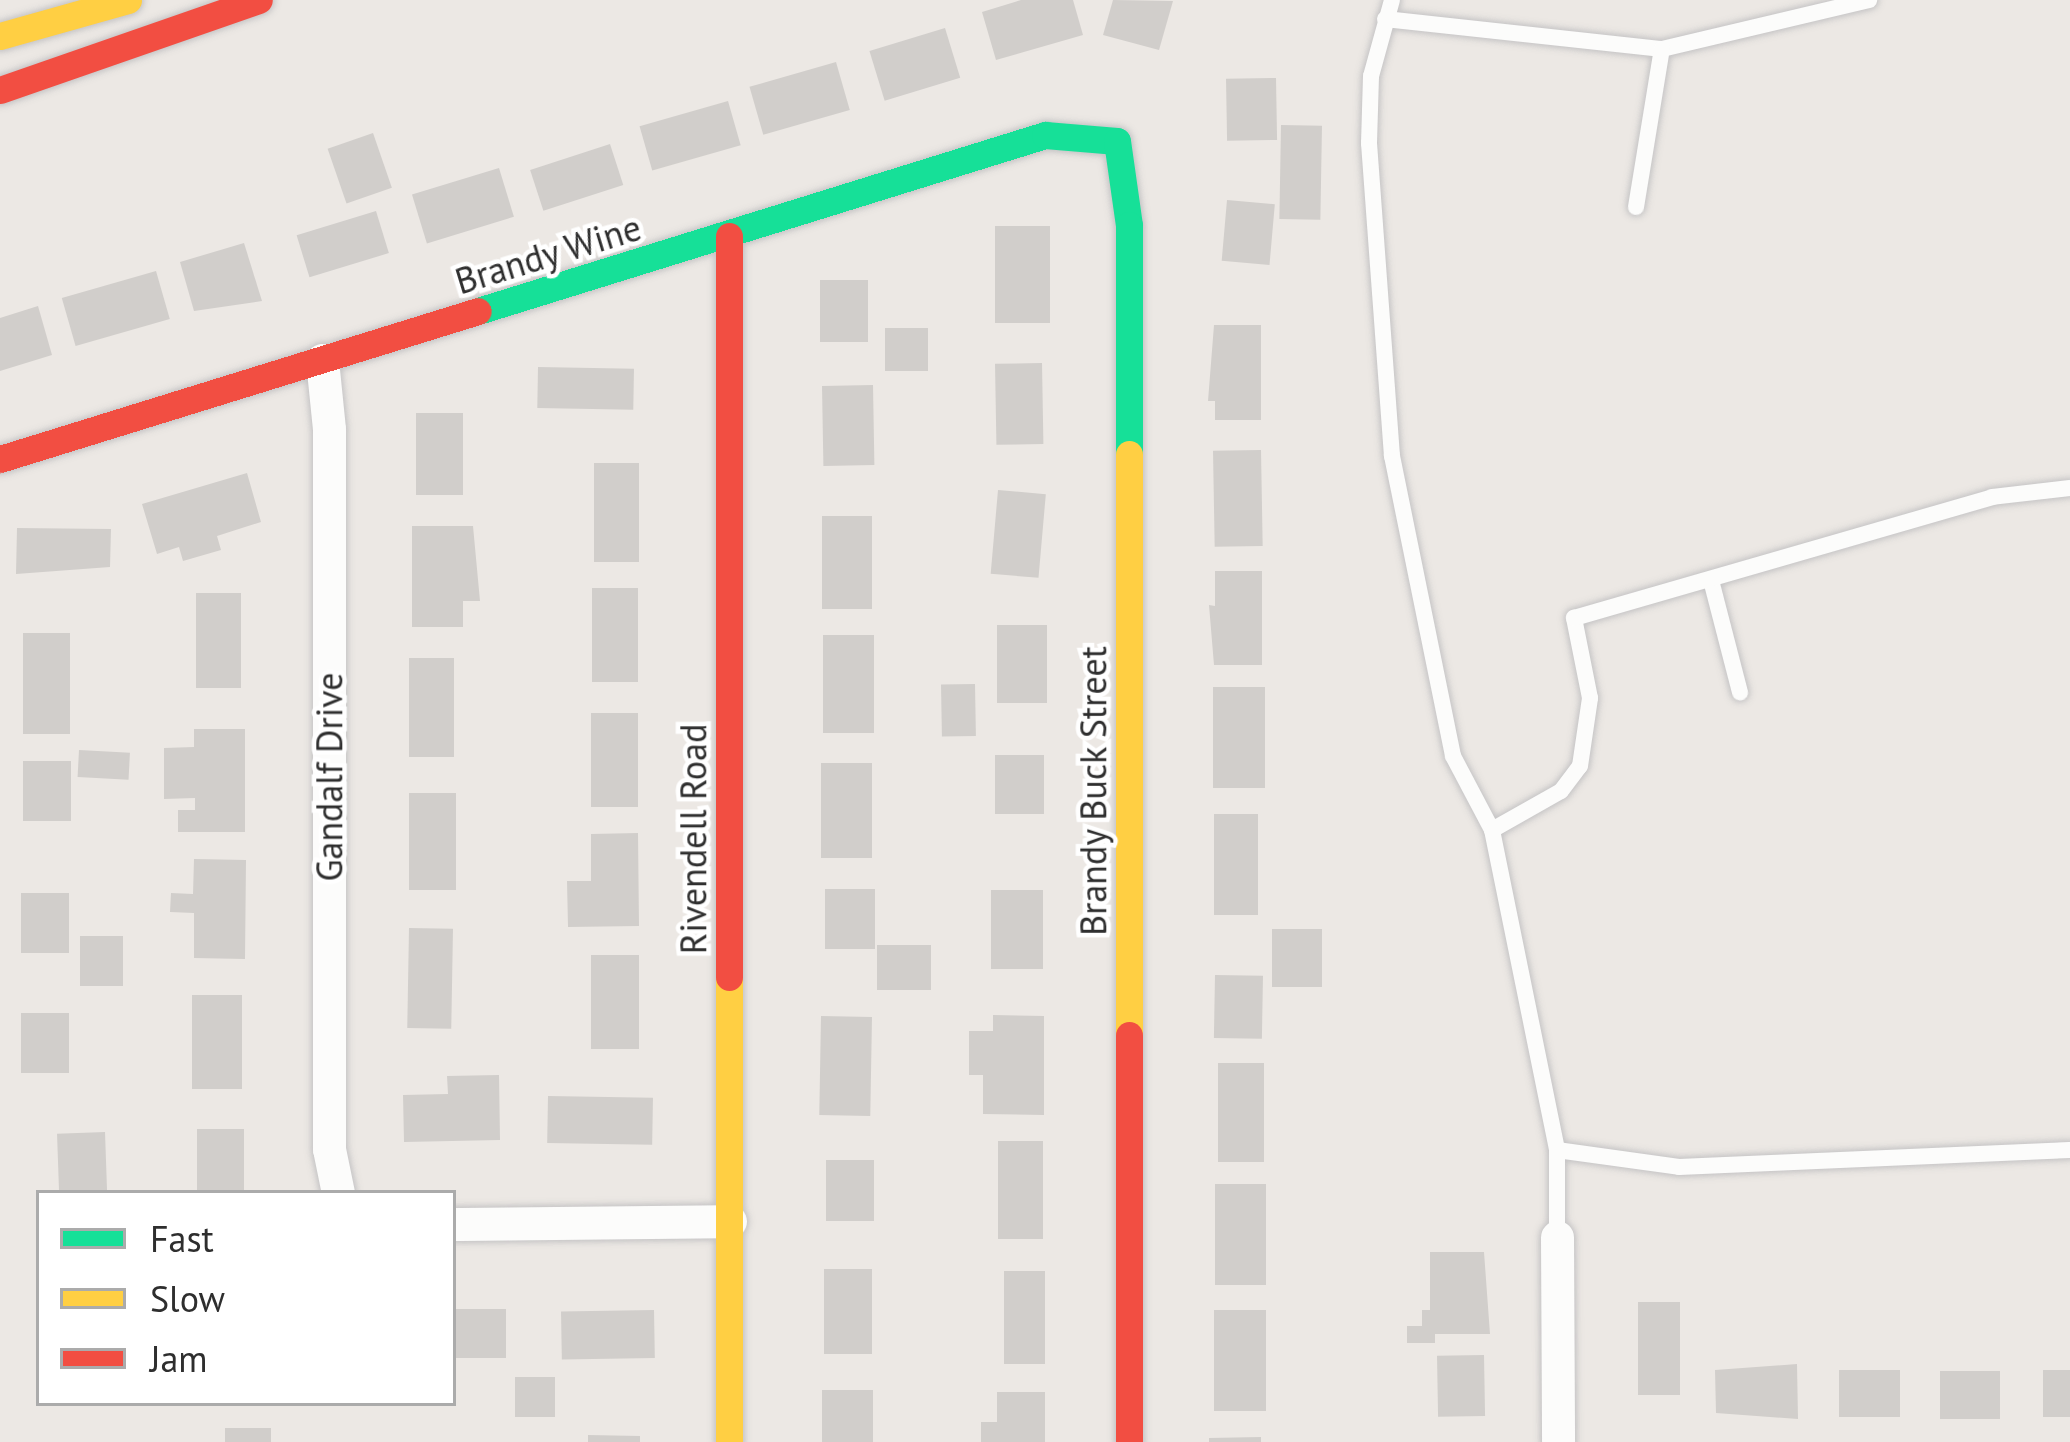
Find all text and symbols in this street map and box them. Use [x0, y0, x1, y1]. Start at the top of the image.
street label: Brandy Wine [449, 205, 647, 303]
street label: Brandy Buck Street [1071, 645, 1115, 937]
street label: Gandalf Drive [307, 672, 351, 882]
street label: Rivendell Road [671, 724, 715, 954]
legend [36, 1190, 456, 1406]
text: Fast [150, 1215, 214, 1262]
text: Slow [150, 1275, 225, 1322]
text: Jam [150, 1335, 208, 1382]

